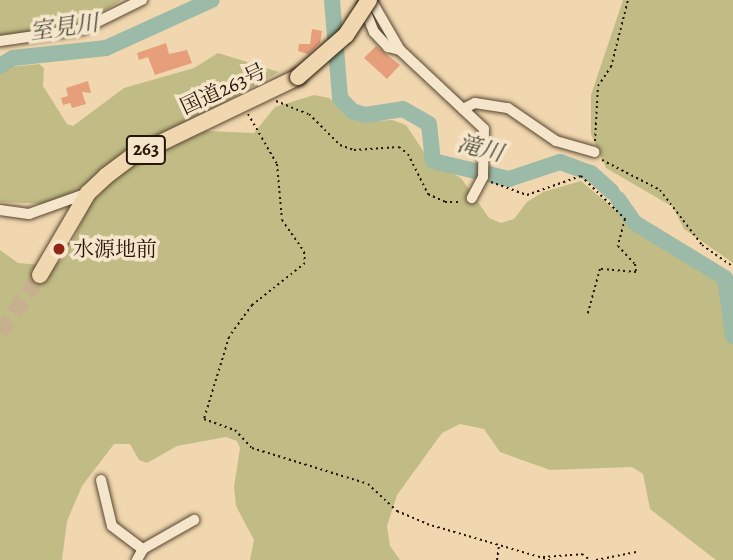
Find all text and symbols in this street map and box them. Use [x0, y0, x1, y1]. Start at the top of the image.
water label: 室見川 [28, 10, 100, 46]
street label: 国道263号 [176, 58, 270, 120]
water label: 滝川 [454, 130, 506, 168]
road number: 263 [125, 134, 167, 166]
place label: 水源地前 [73, 236, 157, 262]
marker: 水源地前 [51, 241, 67, 257]

